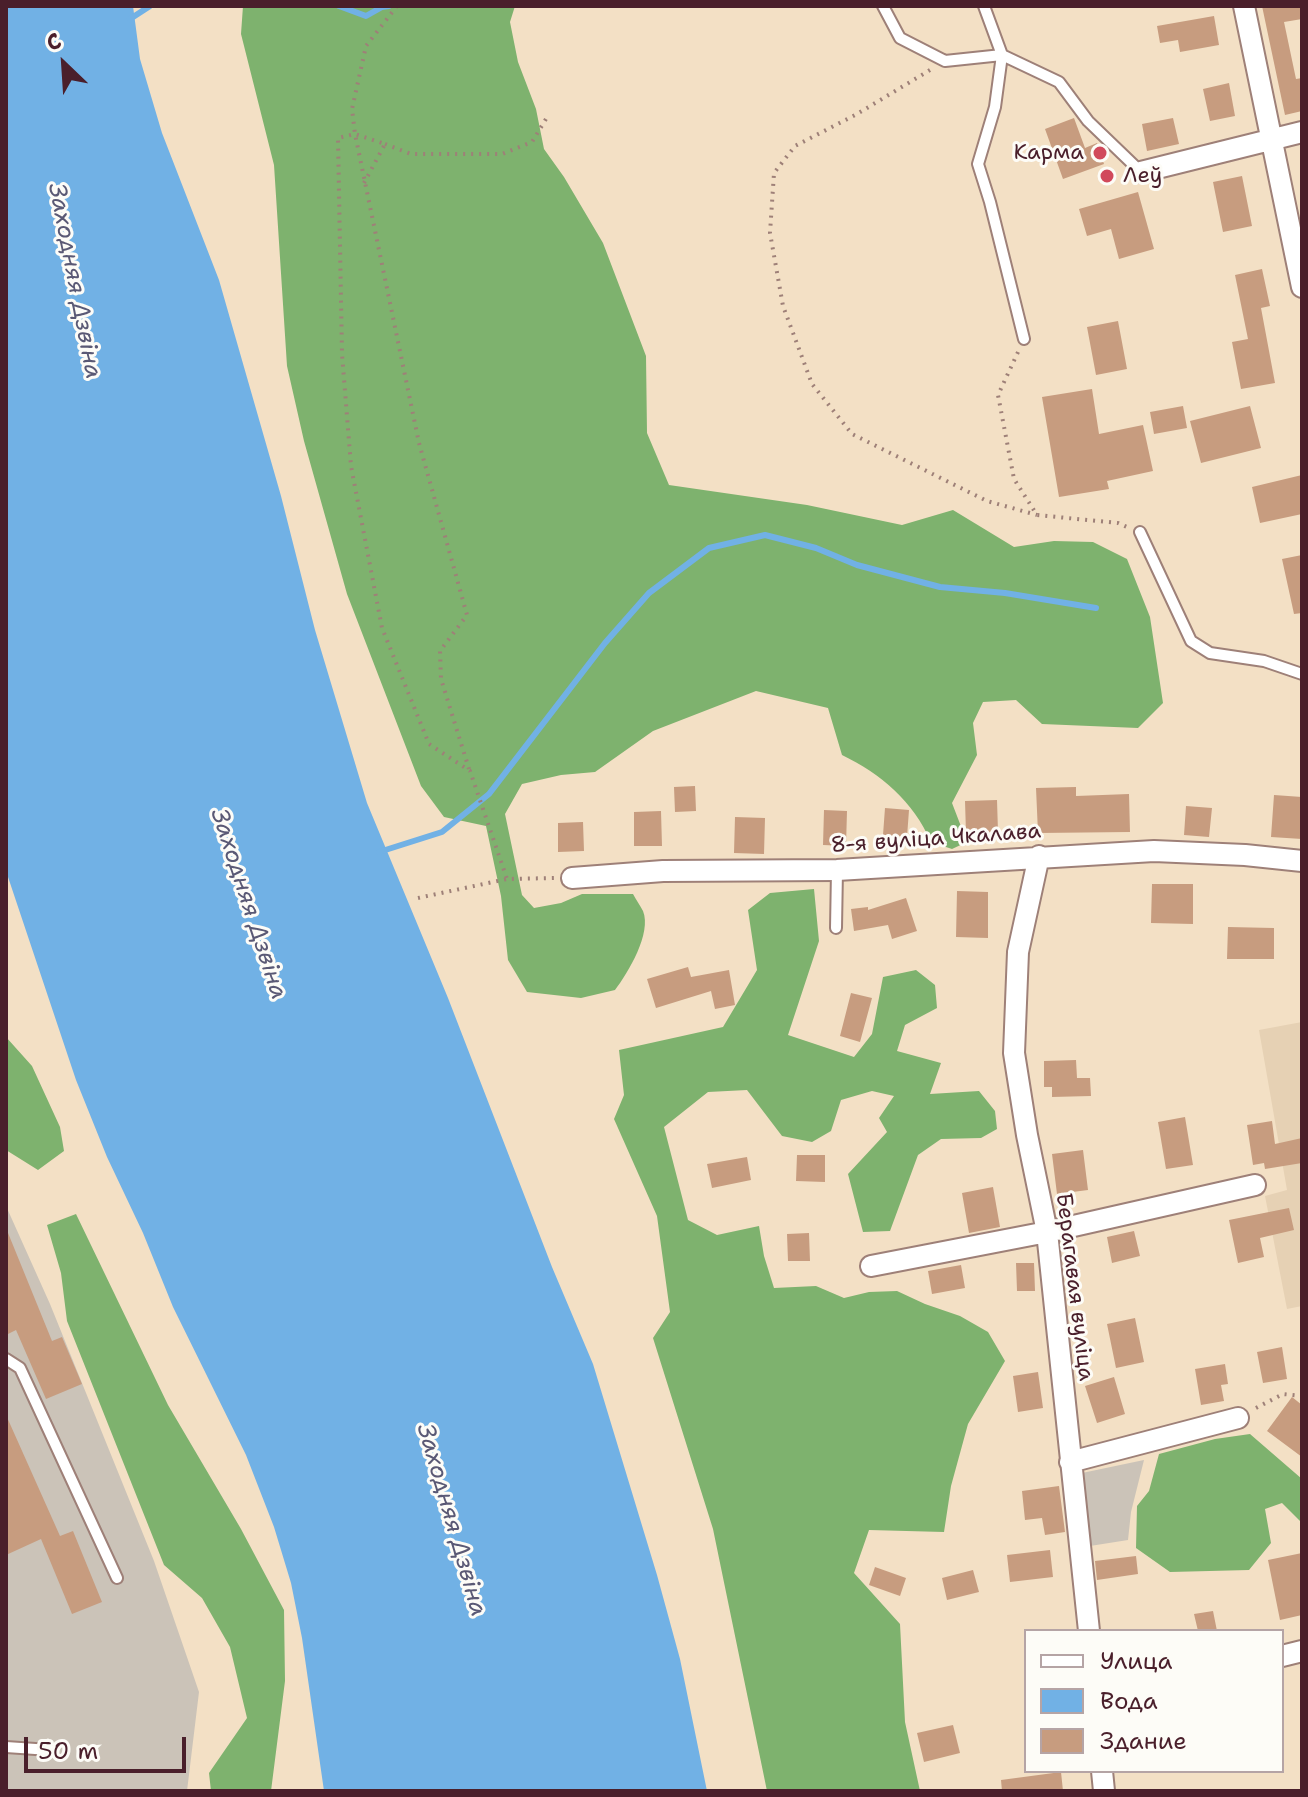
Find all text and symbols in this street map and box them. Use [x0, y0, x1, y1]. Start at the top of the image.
north arrow [24, 24, 104, 104]
text: С [41, 26, 66, 58]
place label: Карма [1013, 140, 1084, 166]
marker: Карма [1091, 144, 1109, 162]
place label: Леў [1123, 163, 1162, 189]
marker: Леў [1098, 167, 1116, 185]
water label: Заходняя Дзвіна [41, 181, 107, 381]
water label: Заходняя Дзвіна [204, 805, 292, 1003]
street label: 8-я вуліца Чкалава [830, 818, 1042, 860]
street label: Берагавая вуліца [1049, 1191, 1099, 1383]
water label: Заходняя Дзвіна [410, 1421, 492, 1619]
legend [1024, 1629, 1284, 1773]
text: Улица [1100, 1645, 1173, 1677]
text: Вода [1100, 1685, 1158, 1717]
scale bar [28, 1721, 190, 1771]
text: Здание [1100, 1725, 1187, 1757]
text: 50 m [38, 1735, 98, 1767]

